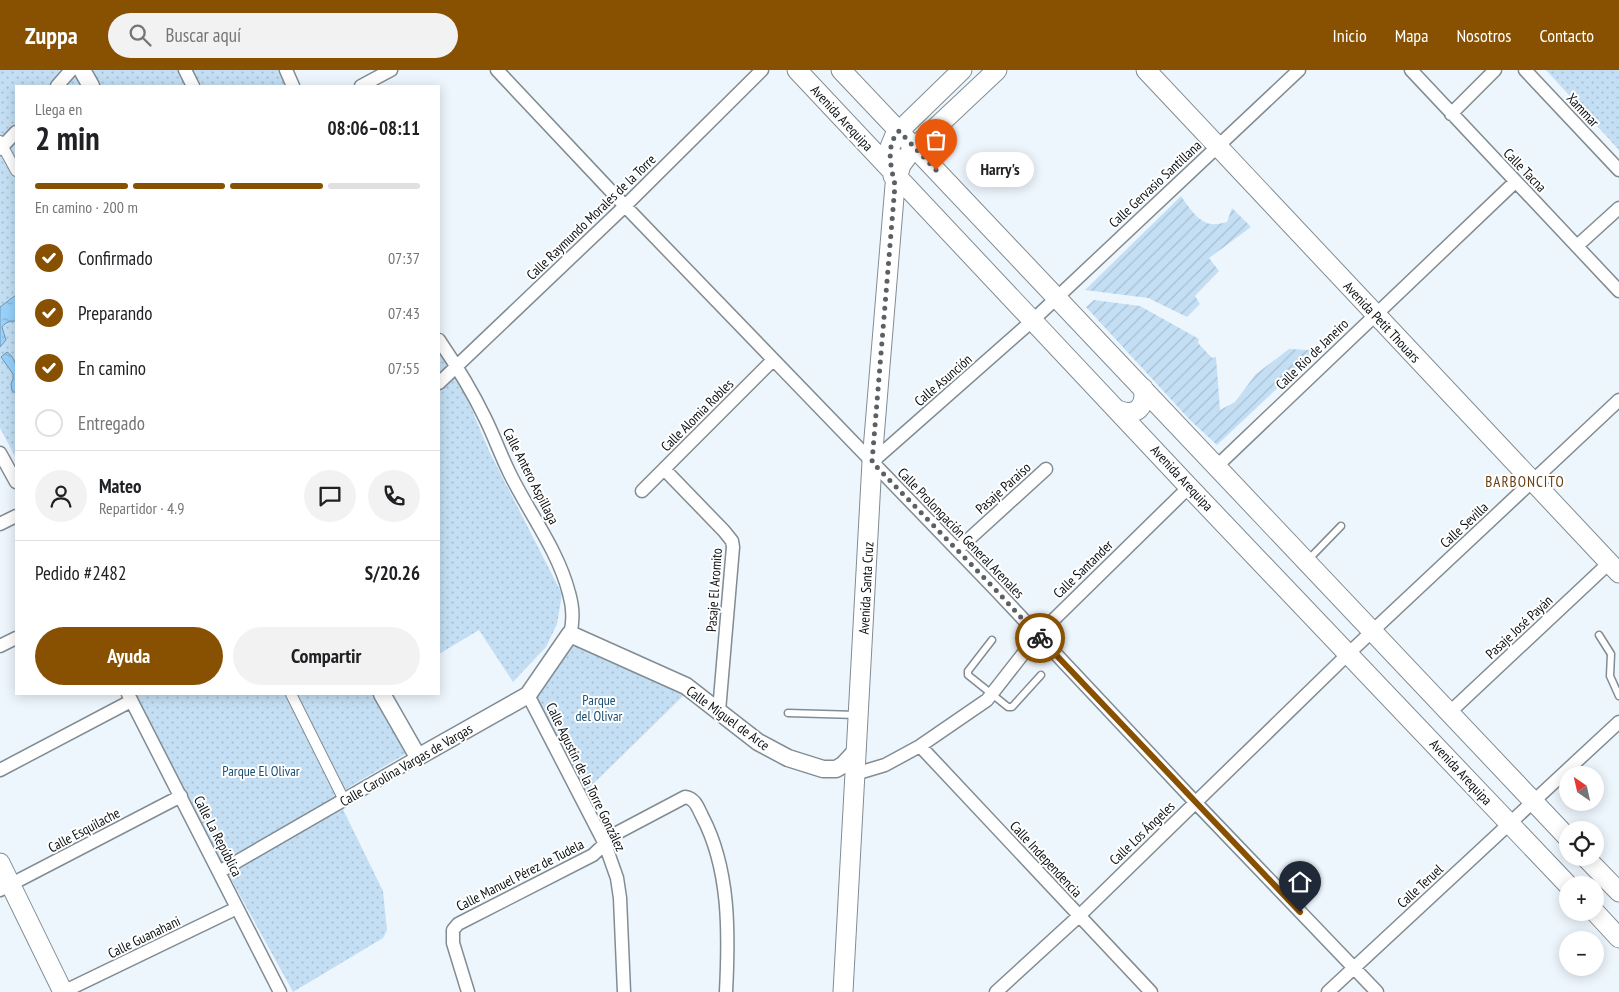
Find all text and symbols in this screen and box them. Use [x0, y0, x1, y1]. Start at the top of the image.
search box [108, 13, 458, 58]
text: Zuppa [25, 20, 78, 51]
icon: search [126, 21, 154, 49]
text: Buscar aquí [166, 23, 241, 47]
text: Inicio [1333, 24, 1367, 47]
text: Mapa [1395, 24, 1428, 47]
text: Nosotros [1456, 24, 1511, 47]
text: Contacto [1539, 24, 1594, 47]
street label: Avenida Arequipa [807, 81, 877, 155]
street label: Xammar [1563, 89, 1603, 131]
text: Llega en [35, 99, 82, 119]
text: 08:06–08:11 [327, 116, 420, 140]
text: 2 min [35, 117, 100, 159]
pin [915, 119, 957, 170]
icon: bag [922, 126, 950, 154]
street label: Calle Gervasio Santillana [1105, 137, 1205, 231]
street label: Calle Tacna [1500, 144, 1550, 196]
street label: Calle Raymundo Morales de la Torre [523, 150, 660, 284]
callout: Harry's [966, 152, 1034, 188]
text: Harry's [981, 159, 1020, 179]
text: En camino · 200 m [35, 197, 138, 217]
icon: check [35, 244, 63, 272]
text: Confirmado [78, 246, 153, 270]
text: 07:37 [388, 248, 420, 268]
street label: Avenida Petit Thouars [1340, 277, 1425, 367]
icon: check [35, 299, 63, 327]
text: Preparando [78, 301, 153, 325]
text: 07:43 [388, 303, 420, 323]
street label: Calle Río de Janeiro [1272, 315, 1352, 393]
street label: Calle Asunción [910, 350, 976, 410]
icon: check [35, 354, 63, 382]
text: En camino [78, 356, 146, 380]
text: 07:55 [388, 358, 420, 378]
street label: Calle Alomia Robles [657, 375, 737, 455]
text: Entregado [78, 411, 145, 435]
street label: Calle Antero Aspillaga [499, 425, 563, 527]
street label: Avenida Arequipa [1147, 441, 1217, 515]
street label: Pasaje Paraíso [972, 458, 1034, 518]
street label: Calle Prolongación General Arenales [894, 464, 1028, 602]
button: person [35, 470, 87, 522]
button: chat [304, 470, 356, 522]
button: phone [368, 470, 420, 522]
district label: BARBONCITO [1485, 472, 1565, 491]
text: Mateo [99, 474, 142, 498]
text: Repartidor · 4.9 [99, 498, 184, 518]
street label: Calle Sevilla [1436, 498, 1492, 552]
street label: Calle Santander [1049, 536, 1117, 602]
street label: Avenida Santa Cruz [855, 541, 877, 635]
street label: Pasaje El Aromito [702, 548, 726, 632]
text: Pedido #2482 [35, 561, 126, 585]
text: S/20.26 [365, 561, 420, 585]
street label: Pasaje José Payán [1482, 591, 1556, 663]
courier [1015, 613, 1065, 663]
icon: bike [1026, 624, 1054, 652]
button: Ayuda [35, 627, 223, 685]
button: Compartir [233, 627, 420, 685]
street label: Calle Miguel de Arce [683, 682, 773, 754]
park label: Parque del Olivar [576, 691, 623, 725]
street label: Calle Agustín de la Torre González [542, 700, 630, 854]
street label: Calle Carolina Vargas de Vargas [336, 719, 476, 810]
street label: Avenida Arequipa [1426, 735, 1496, 809]
park label: Parque El Olivar [222, 762, 300, 780]
north arrow [1559, 766, 1604, 811]
map controls [1559, 766, 1604, 976]
street label: Calle La República [190, 793, 246, 879]
street label: Calle Los Ángeles [1106, 797, 1179, 869]
street label: Calle Esquilache [45, 803, 123, 856]
street label: Calle Independencia [1006, 817, 1086, 901]
button: locate [1559, 821, 1604, 866]
street label: Calle Manuel Pérez de Tudela [453, 835, 587, 915]
street label: Calle Teruel [1393, 860, 1447, 912]
pin [1279, 861, 1321, 912]
icon: home [1286, 868, 1314, 896]
button: + [1559, 876, 1604, 921]
street label: Calle Guanahani [105, 912, 183, 962]
button: − [1559, 931, 1604, 976]

